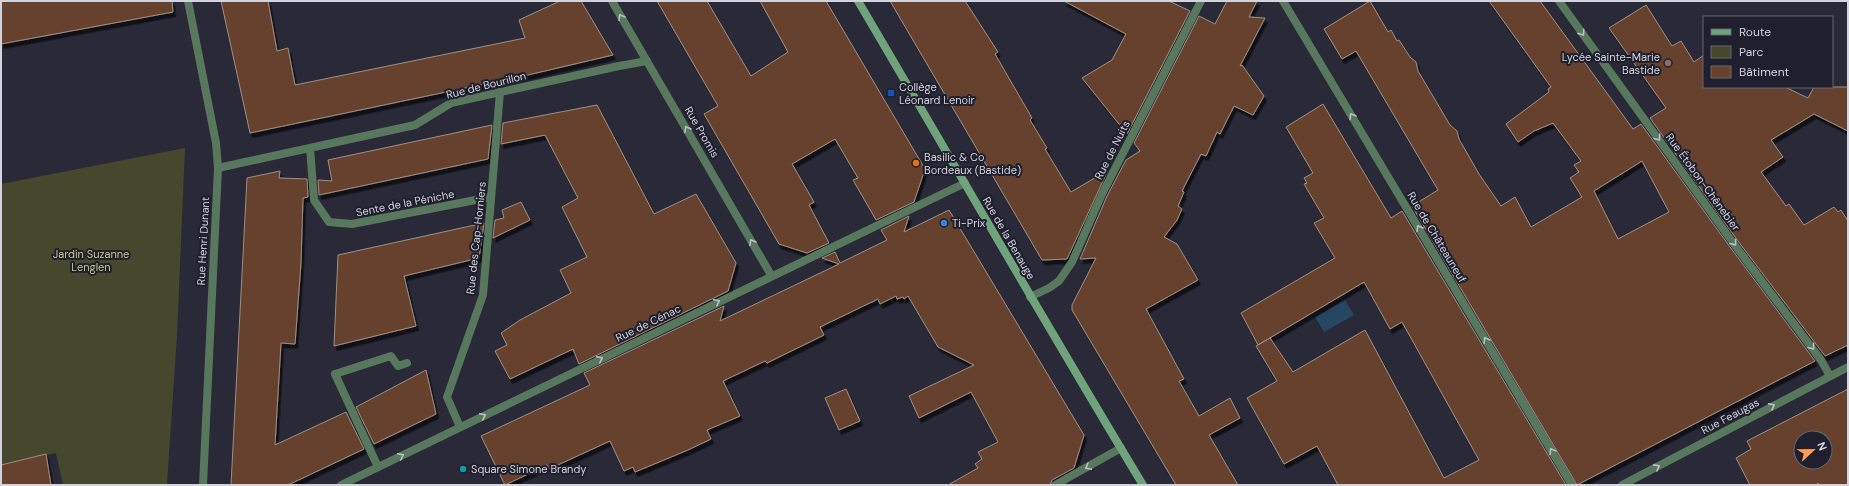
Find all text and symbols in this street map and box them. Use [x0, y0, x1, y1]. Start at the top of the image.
one-way arrow [619, 14, 626, 21]
legend [1703, 16, 1833, 88]
text: Route [1739, 24, 1771, 40]
one-way arrow [1577, 28, 1584, 35]
text: Parc [1739, 44, 1763, 60]
place label: Lycée Sainte-Marie Bastide [1562, 50, 1660, 77]
marker: Lycée Sainte-Marie Bastide [1663, 58, 1673, 68]
text: Bâtiment [1739, 64, 1790, 80]
street label: Rue de Bourillon [445, 68, 527, 102]
place label: Collège Léonard Lenoir [899, 80, 975, 107]
marker: Collège Léonard Lenoir [886, 88, 896, 98]
street label: Rue Promis [682, 104, 722, 160]
one-way arrow [1349, 113, 1357, 120]
street label: Rue de Nuits [1091, 118, 1133, 182]
one-way arrow [684, 126, 692, 133]
street label: Rue Étobon-Chênebier [1663, 130, 1743, 234]
one-way arrow [1653, 134, 1661, 141]
place label: Basilic & Co Bordeaux (Bastide) [924, 150, 1021, 177]
marker: Basilic & Co Bordeaux (Bastide) [911, 158, 921, 168]
street label: Rue des Cap-Horniers [463, 181, 489, 295]
street label: Sente de la Péniche [355, 187, 455, 219]
street label: Rue de Châteauneuf [1404, 189, 1470, 285]
street label: Rue de la Benauge [980, 194, 1038, 282]
street label: Rue Henri Dunant [194, 196, 212, 286]
place label: Ti-Prix [952, 216, 986, 230]
marker: Ti-Prix [939, 218, 949, 228]
one-way arrow [1416, 225, 1423, 232]
one-way arrow [749, 239, 756, 246]
one-way arrow [1729, 239, 1736, 246]
park label: Jardin Suzanne Lenglen [53, 247, 129, 274]
one-way arrow [713, 299, 720, 307]
street label: Rue de Cénac [613, 301, 683, 345]
one-way arrow [1483, 336, 1490, 344]
one-way arrow [1807, 343, 1814, 350]
one-way arrow [596, 356, 604, 364]
street label: Rue Feaugas [1699, 395, 1761, 437]
one-way arrow [1768, 404, 1775, 411]
one-way arrow [479, 413, 487, 420]
north arrow [1793, 430, 1833, 470]
text: N [1814, 440, 1830, 453]
one-way arrow [1549, 448, 1557, 455]
one-way arrow [397, 453, 405, 461]
place label: Square Simone Brandy [471, 462, 586, 476]
one-way arrow [1085, 462, 1092, 469]
marker: Square Simone Brandy [458, 464, 468, 474]
one-way arrow [1653, 464, 1660, 472]

